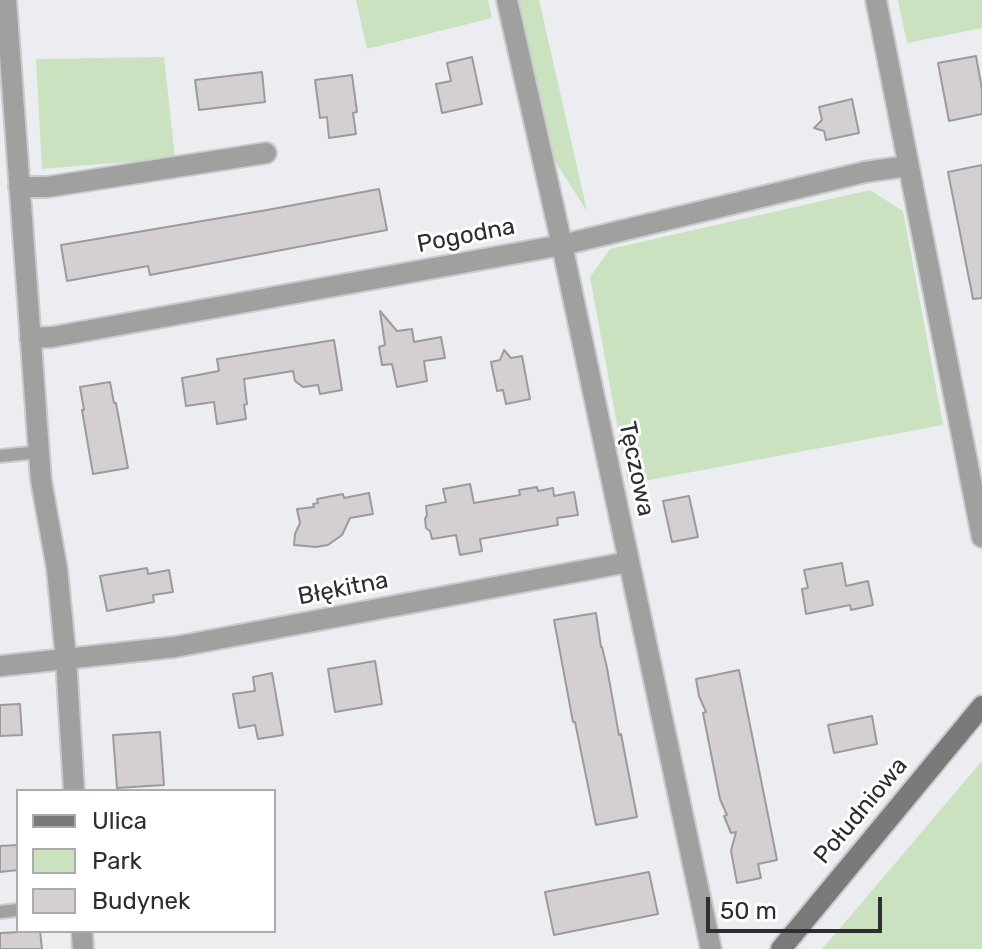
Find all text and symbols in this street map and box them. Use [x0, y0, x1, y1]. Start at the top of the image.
street label: Pogodna [415, 212, 517, 260]
street label: Tęczowa [612, 419, 660, 519]
street label: Błękitna [295, 566, 391, 612]
street label: Południowa [808, 752, 914, 870]
legend [16, 789, 276, 933]
text: Ulica [92, 807, 147, 835]
text: Park [92, 847, 142, 875]
scale bar [710, 881, 886, 931]
text: Budynek [92, 887, 190, 915]
text: 50 m [720, 897, 777, 925]

